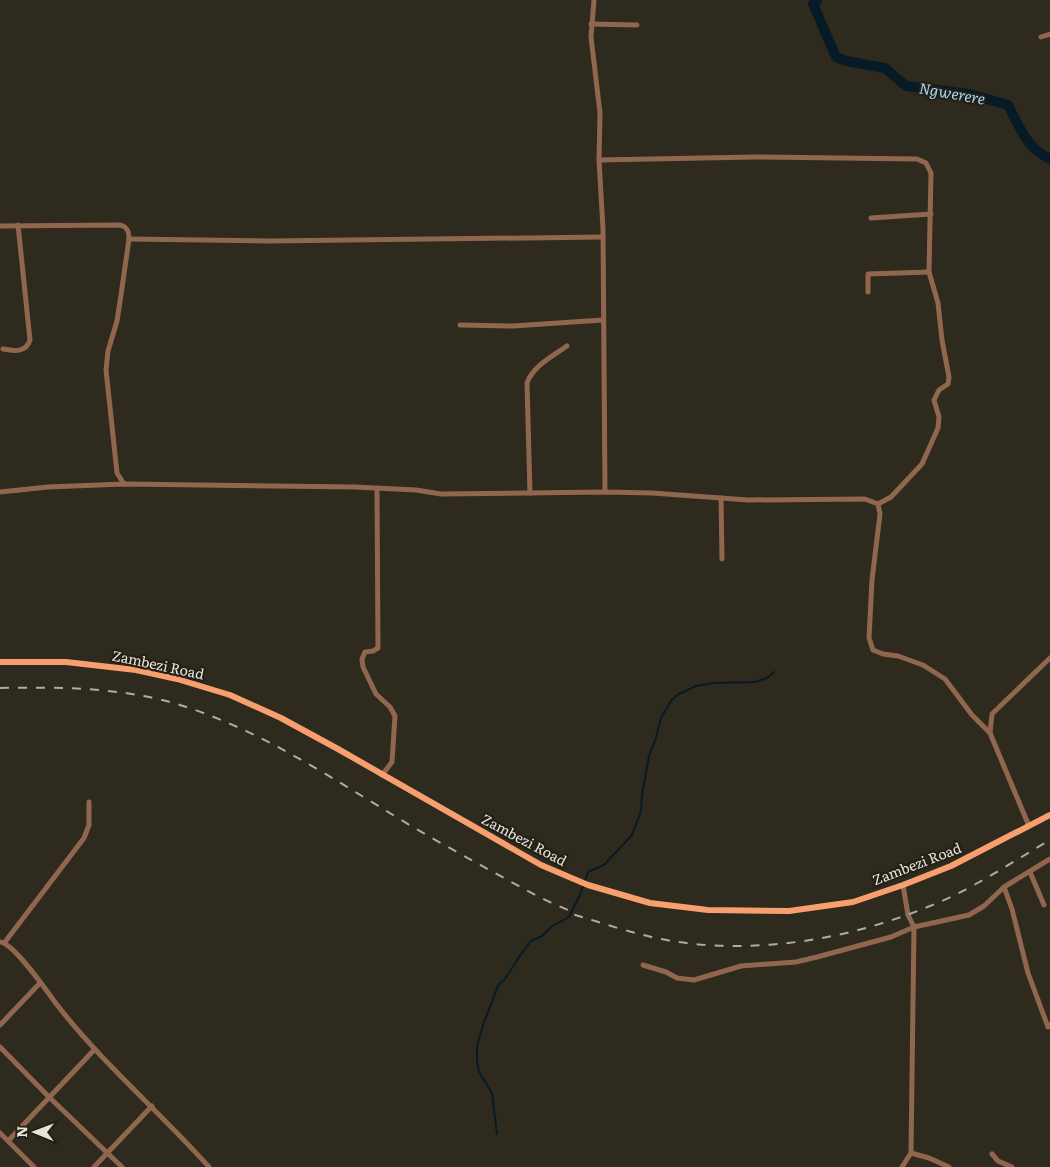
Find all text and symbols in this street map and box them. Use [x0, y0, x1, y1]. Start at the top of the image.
water label: Ngwerere [917, 75, 987, 110]
street label: Zambezi Road [110, 644, 207, 684]
street label: Zambezi Road [478, 808, 571, 870]
street label: Zambezi Road [869, 837, 964, 889]
north arrow [10, 1107, 60, 1157]
text: N [11, 1125, 31, 1138]

